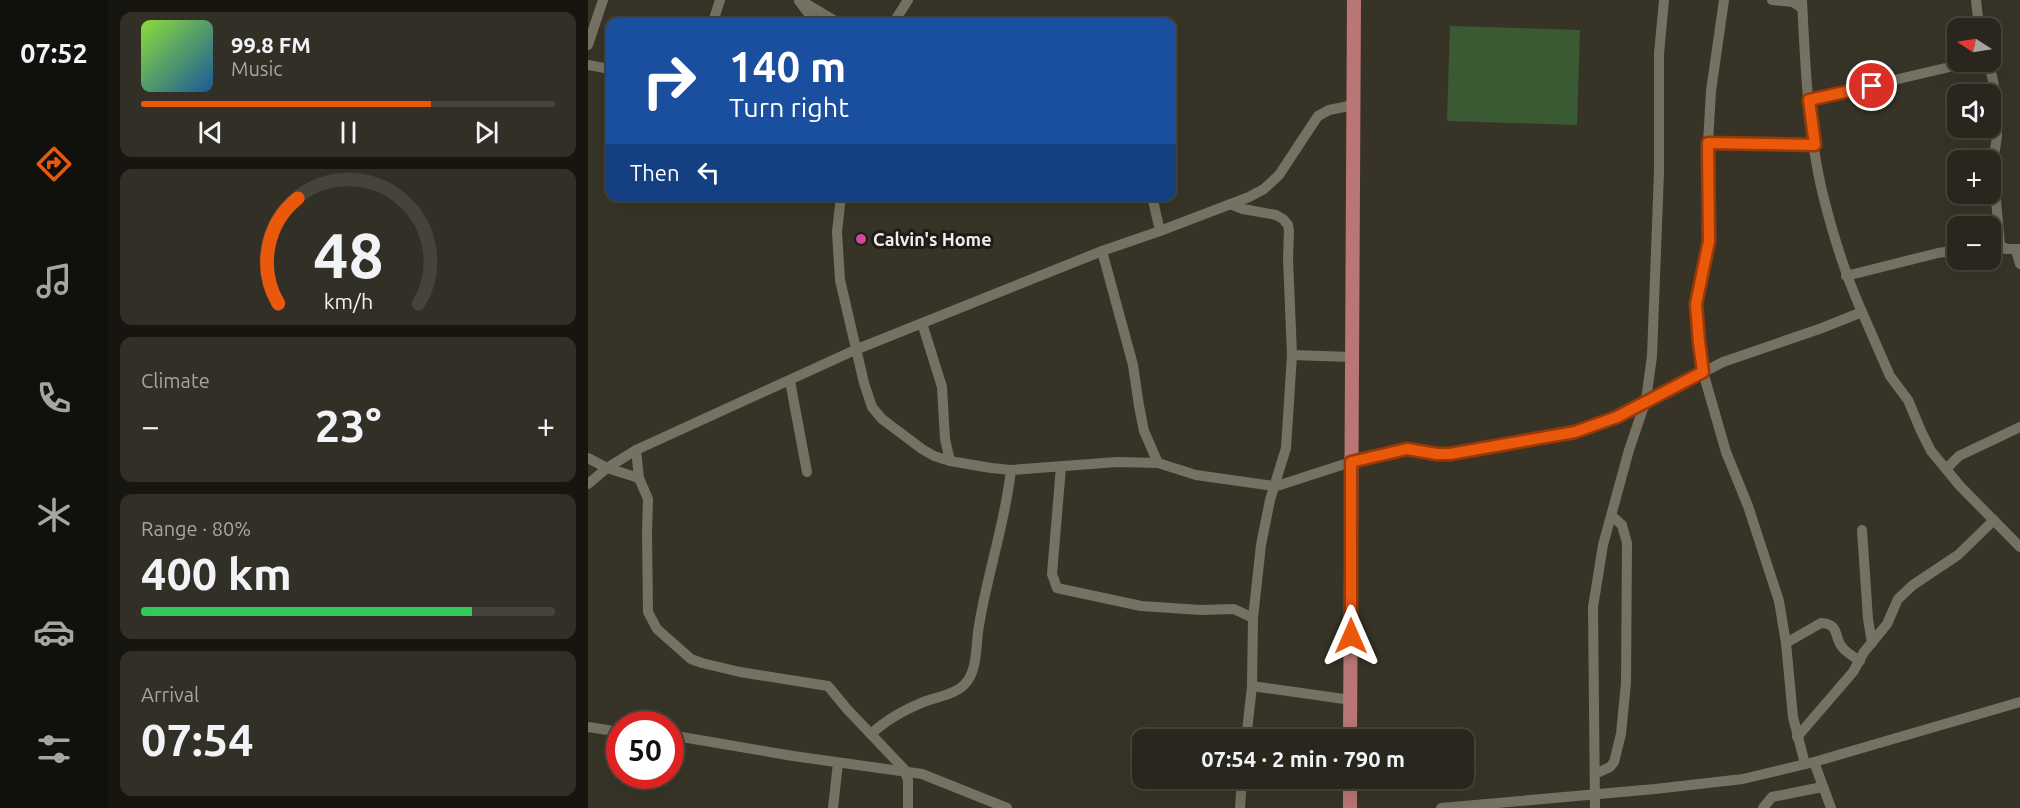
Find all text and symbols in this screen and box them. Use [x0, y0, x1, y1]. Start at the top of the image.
north arrow [1947, 18, 2001, 72]
map controls [1947, 18, 2001, 270]
text: 99.8 FM [231, 32, 311, 57]
text: 07:52 [20, 38, 88, 68]
icon: right [630, 42, 708, 120]
text: 140 m [729, 43, 846, 90]
text: Music [231, 57, 283, 80]
pin [1846, 60, 1897, 111]
icon: arrive [1855, 69, 1888, 102]
button: sound [1947, 84, 2001, 138]
text: Turn right [729, 92, 849, 122]
icon: previous [194, 116, 227, 149]
icon: pause [332, 116, 365, 149]
icon: next [470, 116, 503, 149]
icon: directions [33, 143, 75, 185]
button: + [1947, 150, 2001, 204]
icon: left [692, 156, 725, 189]
text: Then [630, 160, 680, 185]
button: − [1947, 216, 2001, 270]
text: 48 [313, 220, 383, 290]
place label: Calvin's Home [873, 229, 992, 249]
marker: Calvin's Home [854, 232, 868, 246]
icon: music [33, 260, 75, 302]
text: km/h [323, 289, 373, 313]
text: Climate [141, 369, 210, 392]
icon: phone [33, 377, 75, 419]
text: 23° [315, 400, 381, 451]
text: − [141, 407, 160, 444]
text: + [536, 407, 555, 444]
icon: climate [33, 494, 75, 536]
text: Range · 80% [141, 517, 251, 540]
text: 400 km [141, 548, 292, 599]
position arrow [1319, 604, 1383, 668]
icon: car [33, 611, 75, 653]
text: Arrival [141, 683, 199, 706]
speed limit sign: 50 [606, 711, 684, 789]
text: 07:54 [141, 714, 254, 765]
icon: filters [33, 728, 75, 770]
text: 07:54 · 2 min · 790 m [1201, 746, 1405, 771]

